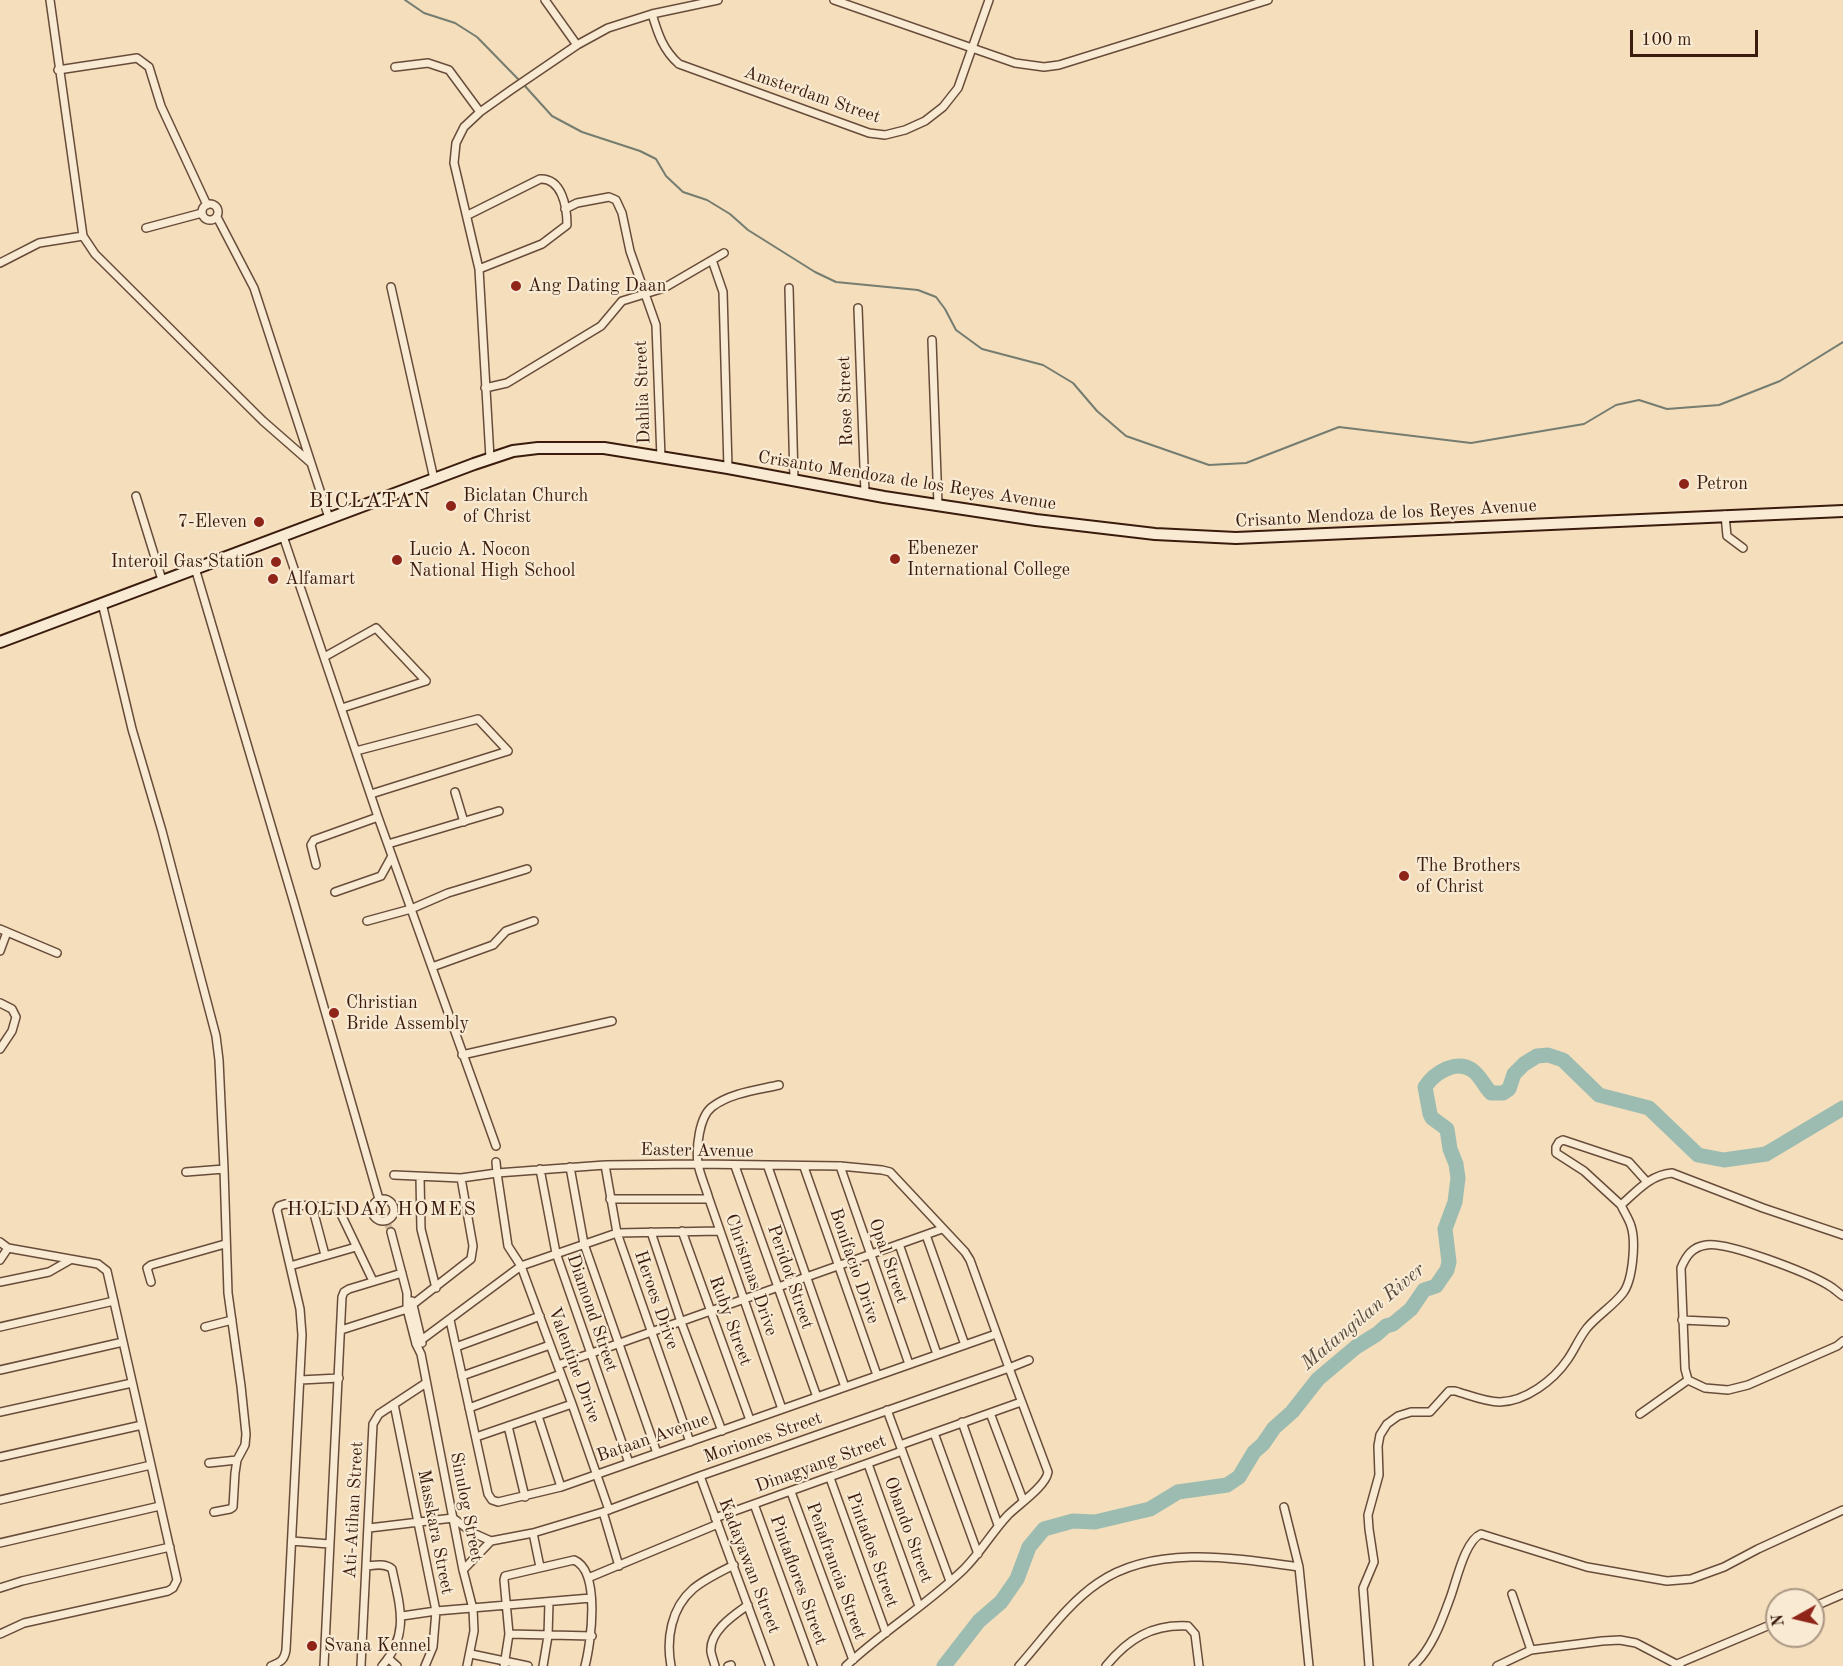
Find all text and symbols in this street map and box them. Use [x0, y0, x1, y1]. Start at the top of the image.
scale bar [1633, 18, 1760, 56]
text: 100 m [1641, 31, 1692, 49]
street label: Amsterdam Street [741, 61, 883, 129]
place label: Ang Dating Daan [528, 275, 666, 297]
marker: Ang Dating Daan [509, 279, 523, 293]
street label: Dahlia Street [630, 340, 656, 444]
street label: Rose Street [834, 355, 858, 447]
street label: Crisanto Mendoza de los Reyes Avenue [756, 447, 1058, 515]
place label: Petron [1696, 473, 1748, 495]
marker: Petron [1677, 477, 1691, 491]
place label: Biclatan Church of Christ [463, 485, 588, 528]
district label: BICLATAN [309, 488, 431, 514]
street label: Crisanto Mendoza de los Reyes Avenue [1235, 495, 1537, 533]
marker: Biclatan Church of Christ [444, 499, 458, 513]
place label: 7-Eleven [178, 511, 247, 533]
marker: 7-Eleven [252, 515, 266, 529]
place label: Ebenezer International College [907, 538, 1070, 580]
place label: Lucio A. Nocon National High School [409, 539, 575, 582]
place label: Interoil Gas Station [111, 551, 264, 573]
marker: Ebenezer International College [888, 552, 902, 566]
marker: Lucio A. Nocon National High School [390, 553, 404, 567]
marker: Interoil Gas Station [269, 555, 283, 569]
place label: Alfamart [285, 568, 355, 590]
marker: Alfamart [266, 572, 280, 586]
place label: The Brothers of Christ [1416, 855, 1520, 898]
marker: The Brothers of Christ [1397, 869, 1411, 883]
place label: Christian Bride Assembly [346, 992, 469, 1034]
marker: Christian Bride Assembly [327, 1006, 341, 1020]
street label: Easter Avenue [640, 1139, 754, 1163]
district label: HOLIDAY HOMES [287, 1198, 477, 1222]
street label: Bonifacio Drive [824, 1205, 884, 1327]
street label: Christmas Drive [720, 1211, 782, 1339]
street label: Opal Street [863, 1216, 913, 1306]
street label: Peridot Street [762, 1222, 818, 1332]
street label: Heroes Drive [629, 1248, 683, 1352]
street label: Diamond Street [562, 1251, 622, 1375]
water label: Matangilan River [1296, 1258, 1430, 1376]
street label: Ruby Street [704, 1273, 756, 1369]
street label: Valentine Drive [543, 1304, 605, 1426]
street label: Moriones Street [701, 1408, 825, 1468]
street label: Bataan Avenue [594, 1409, 712, 1467]
street label: Dinagyang Street [753, 1430, 889, 1498]
street label: Ati-Atihan Street [340, 1441, 368, 1579]
street label: Sinulog Street [445, 1450, 487, 1564]
street label: Masskara Street [412, 1468, 458, 1596]
street label: Obando Street [879, 1474, 937, 1586]
street label: Pintados Street [841, 1490, 903, 1610]
street label: Kadayawan Street [713, 1496, 785, 1636]
street label: Peñafrancia Street [801, 1499, 871, 1643]
street label: Pintaflores Street [764, 1512, 832, 1648]
north arrow [1765, 1588, 1825, 1648]
text: N [1770, 1613, 1788, 1627]
place label: Svana Kennel [324, 1635, 431, 1657]
marker: Svana Kennel [305, 1639, 319, 1653]

